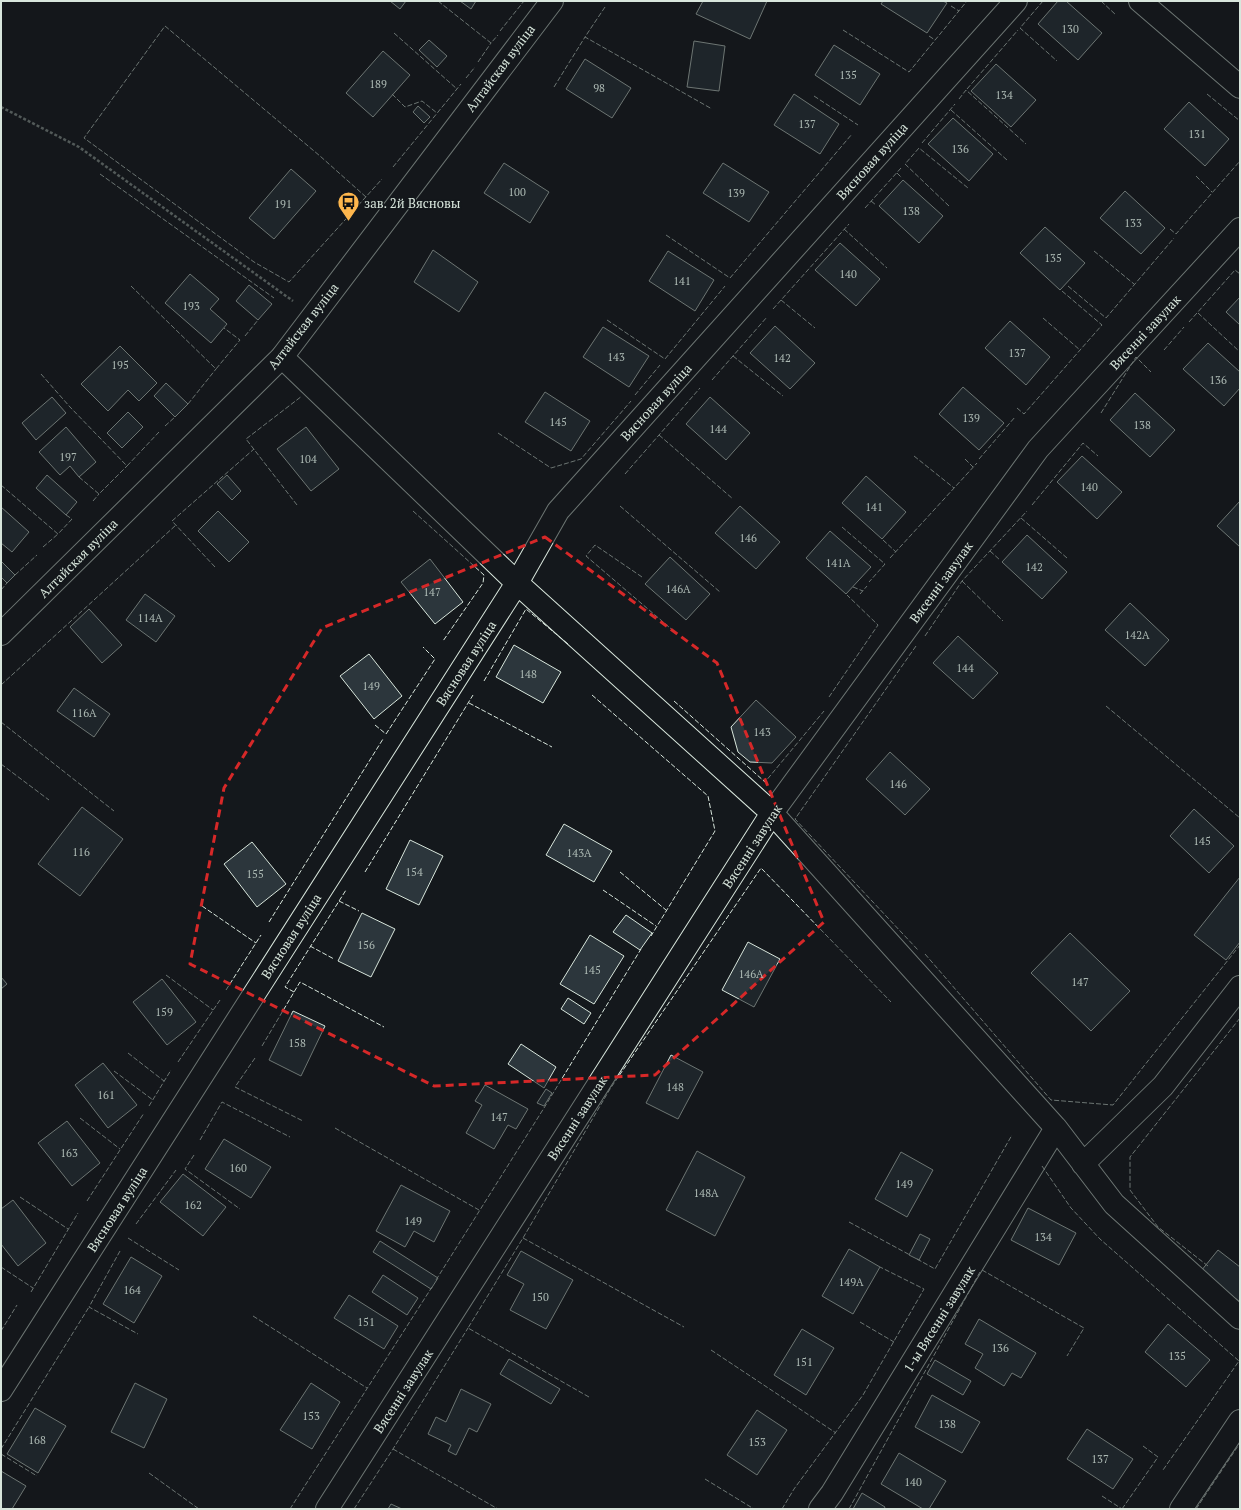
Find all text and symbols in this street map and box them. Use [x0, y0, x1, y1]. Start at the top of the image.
street label: Алтайская вуліца [461, 20, 539, 115]
house number: 130 [1061, 22, 1079, 36]
house number: 135 [839, 68, 857, 82]
house number: 189 [369, 77, 387, 91]
house number: 98 [593, 81, 605, 95]
house number: 134 [995, 88, 1013, 102]
house number: 137 [798, 117, 816, 131]
street label: Вясновая вуліца [832, 118, 912, 204]
house number: 131 [1188, 127, 1206, 141]
house number: 136 [951, 142, 969, 156]
house number: 100 [508, 185, 526, 199]
house number: 139 [727, 186, 745, 200]
bus stop icon: зав. 2й Вясновы [335, 190, 361, 223]
place label: зав. 2й Вясновы [364, 194, 461, 212]
house number: 191 [274, 197, 292, 211]
house number: 138 [902, 204, 920, 218]
house number: 133 [1124, 216, 1142, 230]
house number: 135 [1044, 251, 1062, 265]
house number: 140 [839, 267, 857, 281]
house number: 141 [673, 274, 691, 288]
street label: Алтайская вуліца [263, 279, 343, 373]
street label: Вясенні завулак [1105, 290, 1185, 374]
house number: 193 [182, 299, 200, 313]
house number: 137 [1008, 346, 1026, 360]
house number: 143 [607, 350, 625, 364]
house number: 142 [773, 351, 791, 365]
house number: 195 [111, 358, 129, 372]
street label: Вясновая вуліца [616, 359, 696, 445]
house number: 136 [1209, 373, 1227, 387]
house number: 139 [962, 411, 980, 425]
house number: 145 [549, 415, 567, 429]
house number: 138 [1133, 418, 1151, 432]
house number: 144 [709, 422, 727, 436]
house number: 197 [59, 450, 77, 464]
house number: 104 [299, 452, 317, 466]
house number: 140 [1080, 480, 1098, 494]
house number: 141 [865, 500, 883, 514]
street label: Алтайская вуліца [34, 514, 122, 602]
house number: 146 [739, 531, 757, 545]
street label: Вясенні завулак [905, 537, 977, 626]
house number: 141А [825, 556, 851, 570]
house number: 142 [1025, 560, 1043, 574]
house number: 146А [665, 582, 691, 596]
house number: 147 [423, 585, 441, 599]
house number: 114А [137, 611, 163, 625]
street label: Вясновая вуліца [432, 617, 501, 709]
house number: 142А [1124, 628, 1150, 642]
house number: 144 [956, 661, 974, 675]
house number: 148 [519, 667, 537, 681]
house number: 149 [362, 679, 380, 693]
house number: 116А [71, 706, 97, 720]
house number: 143 [753, 725, 771, 739]
house number: 146 [889, 777, 907, 791]
street label: Вясенні завулак [718, 800, 786, 891]
house number: 145 [1193, 834, 1211, 848]
house number: 116 [72, 845, 90, 859]
house number: 143А [566, 846, 592, 860]
house number: 154 [405, 865, 423, 879]
house number: 155 [246, 867, 264, 881]
street label: Вясновая вуліца [257, 890, 326, 982]
house number: 156 [357, 938, 375, 952]
house number: 145 [583, 963, 601, 977]
house number: 146А [738, 967, 764, 981]
house number: 147 [1071, 975, 1089, 989]
house number: 159 [155, 1005, 173, 1019]
house number: 158 [288, 1036, 306, 1050]
street label: Вясенні завулак [543, 1072, 611, 1163]
house number: 148 [666, 1080, 684, 1094]
house number: 161 [97, 1088, 115, 1102]
house number: 147 [490, 1110, 508, 1124]
house number: 163 [60, 1146, 78, 1160]
house number: 160 [229, 1161, 247, 1175]
street label: Вясновая вуліца [83, 1163, 152, 1255]
house number: 149 [895, 1177, 913, 1191]
house number: 148А [693, 1186, 719, 1200]
house number: 162 [184, 1198, 202, 1212]
house number: 149 [404, 1214, 422, 1228]
house number: 134 [1034, 1230, 1052, 1244]
street label: 1-ы Вясенні завулак [899, 1262, 979, 1376]
house number: 149А [838, 1275, 864, 1289]
house number: 164 [123, 1283, 141, 1297]
house number: 150 [531, 1290, 549, 1304]
house number: 151 [357, 1315, 375, 1329]
house number: 136 [991, 1341, 1009, 1355]
street label: Вясенні завулак [369, 1345, 437, 1436]
house number: 135 [1168, 1349, 1186, 1363]
house number: 151 [795, 1355, 813, 1369]
house number: 153 [302, 1409, 320, 1423]
house number: 138 [938, 1417, 956, 1431]
house number: 168 [28, 1433, 46, 1447]
house number: 153 [748, 1435, 766, 1449]
house number: 137 [1091, 1452, 1109, 1466]
house number: 140 [904, 1475, 922, 1489]

